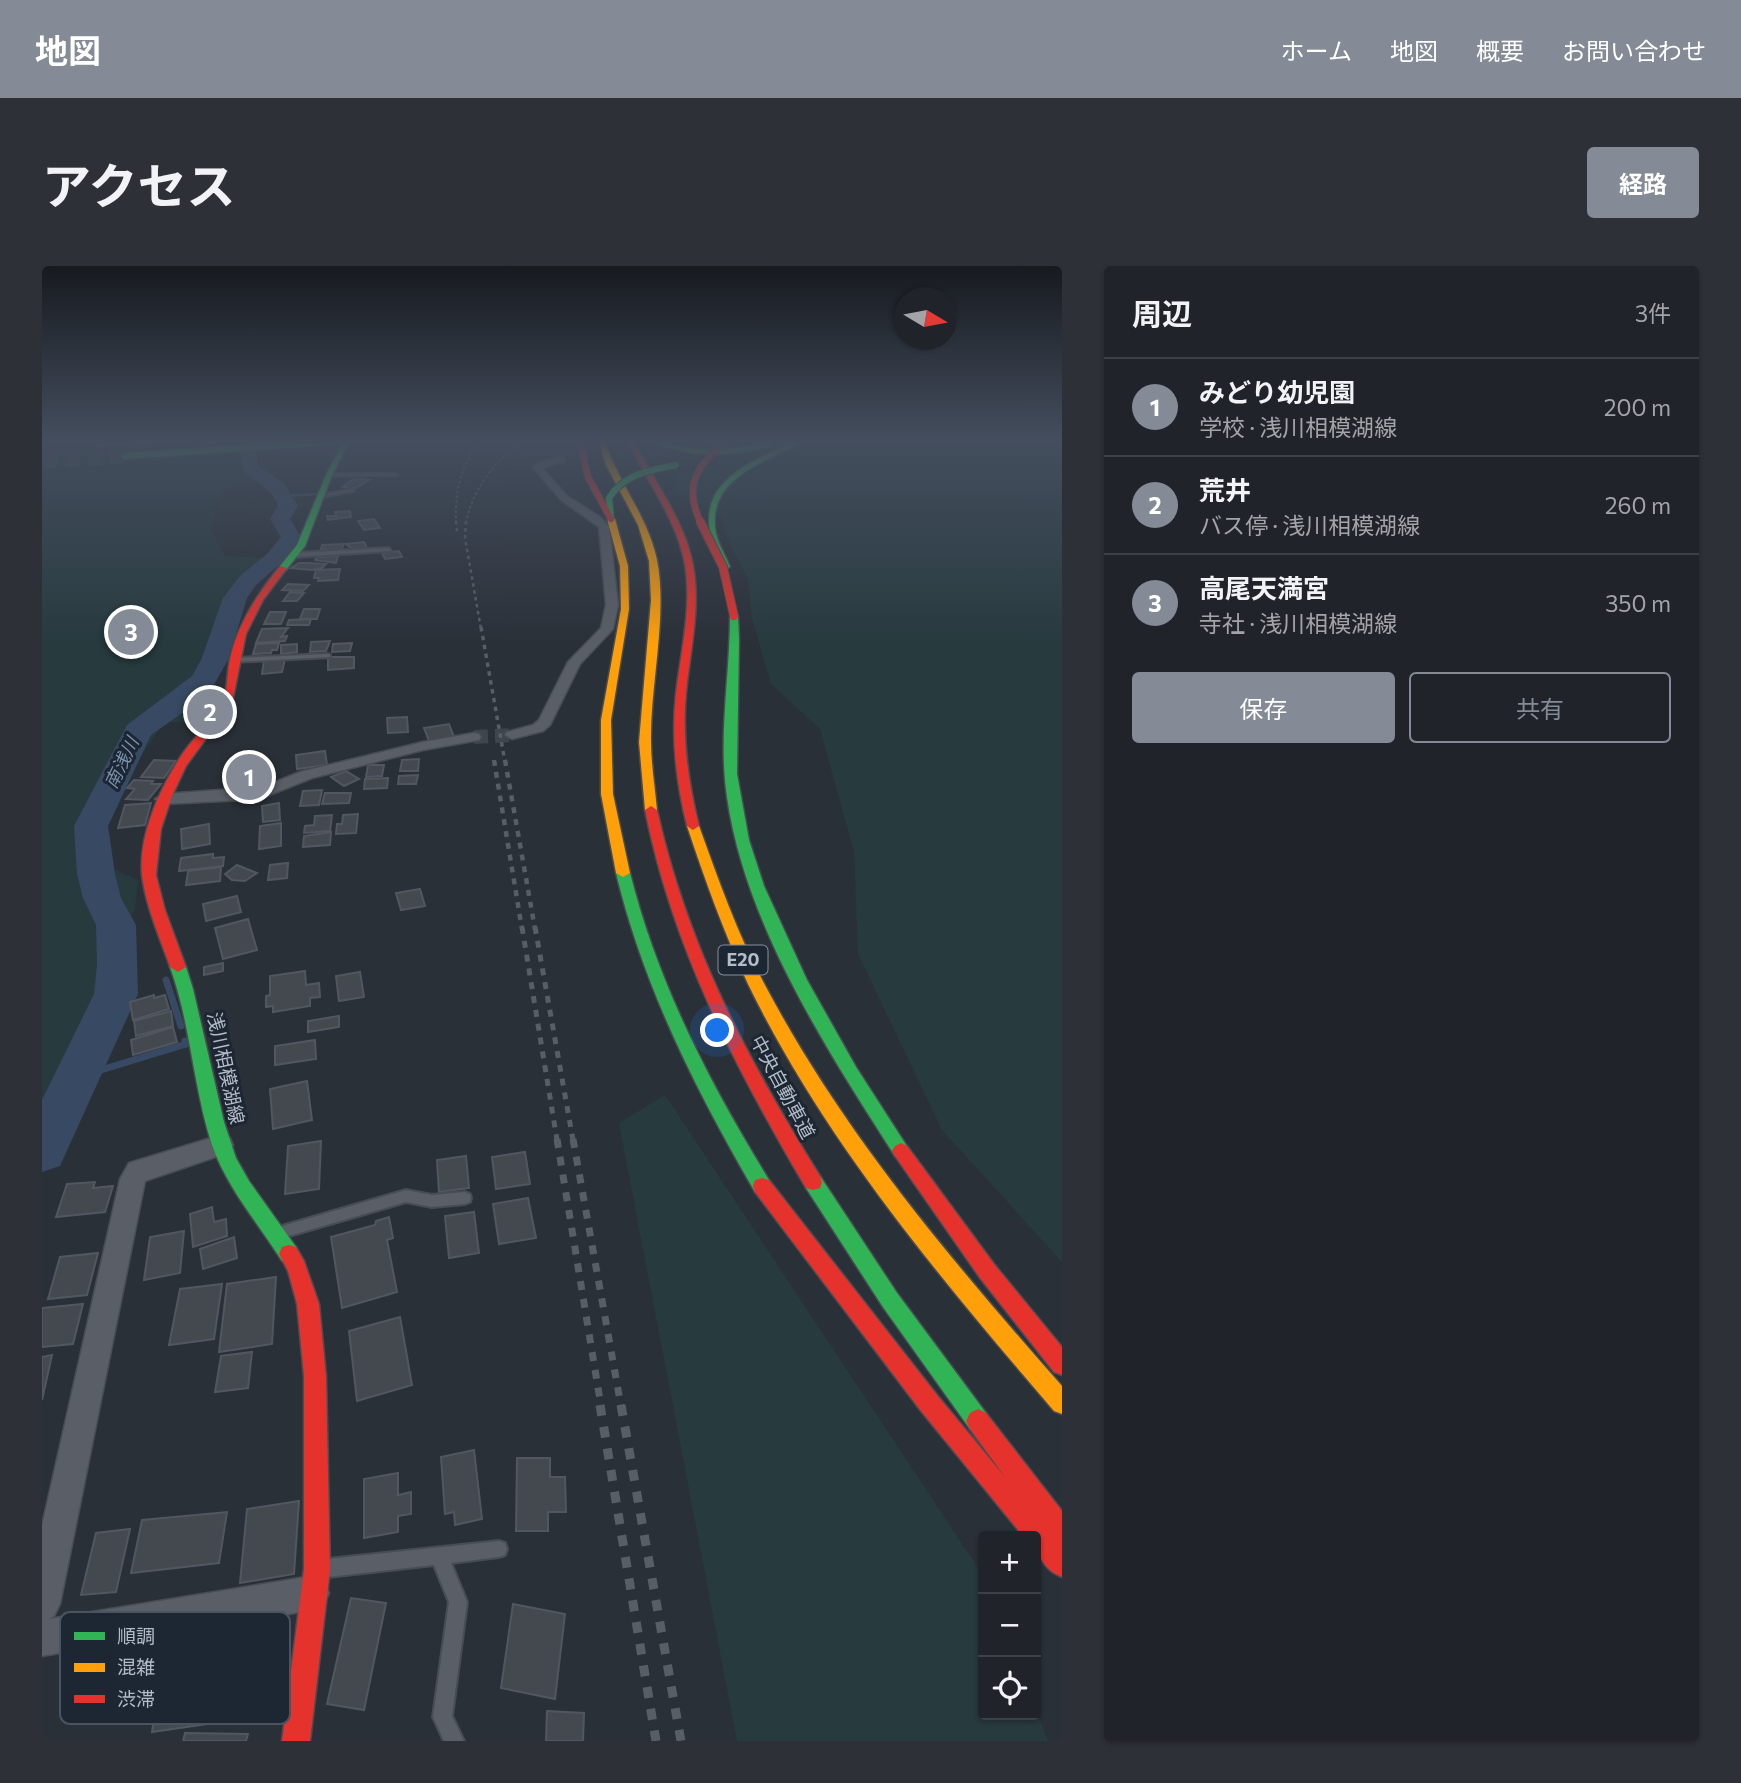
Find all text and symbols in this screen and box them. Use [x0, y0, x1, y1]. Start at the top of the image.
text: 地図 [35, 29, 101, 70]
text: ホーム [1281, 36, 1352, 65]
text: 地図 [1390, 36, 1438, 65]
text: 概要 [1476, 36, 1524, 65]
text: お問い合わせ [1562, 36, 1706, 65]
button: 経路 [1587, 147, 1699, 218]
text: アクセス [42, 154, 236, 214]
north arrow [894, 287, 957, 350]
text: 周辺 [1132, 294, 1192, 331]
text: 3件 [1635, 299, 1671, 327]
text: みどり幼児園 [1199, 376, 1355, 407]
text: 1 [1150, 393, 1160, 421]
text: 200 m [1604, 393, 1671, 421]
text: 学校 · 浅川相模湖線 [1199, 413, 1397, 441]
text: 荒井 [1199, 474, 1251, 505]
text: 2 [1148, 491, 1162, 519]
text: 260 m [1605, 491, 1671, 519]
text: バス停 · 浅川相模湖線 [1199, 511, 1420, 539]
text: 高尾天満宮 [1199, 572, 1329, 603]
text: 3 [1148, 589, 1162, 617]
text: 350 m [1605, 589, 1671, 617]
pin: 3 [108, 606, 154, 658]
text: 寺社 · 浅川相模湖線 [1199, 609, 1397, 637]
button: 保存 [1132, 672, 1395, 743]
button: 共有 [1409, 672, 1671, 743]
pin: 2 [187, 686, 233, 738]
water label: 南浅川 [99, 732, 144, 792]
pin: 1 [226, 751, 272, 803]
road number: E20 [718, 946, 768, 974]
street label: 浅川相模湖線 [203, 1010, 250, 1126]
your location [700, 1013, 734, 1047]
street label: 中央自動車道 [747, 1031, 820, 1142]
map controls [978, 1531, 1041, 1720]
button: + [978, 1531, 1041, 1594]
button: − [978, 1594, 1041, 1657]
legend [60, 1612, 290, 1724]
text: 順調 [117, 1624, 155, 1647]
text: 混雑 [117, 1655, 155, 1678]
button: locate [978, 1657, 1041, 1720]
text: 渋滞 [117, 1687, 155, 1710]

